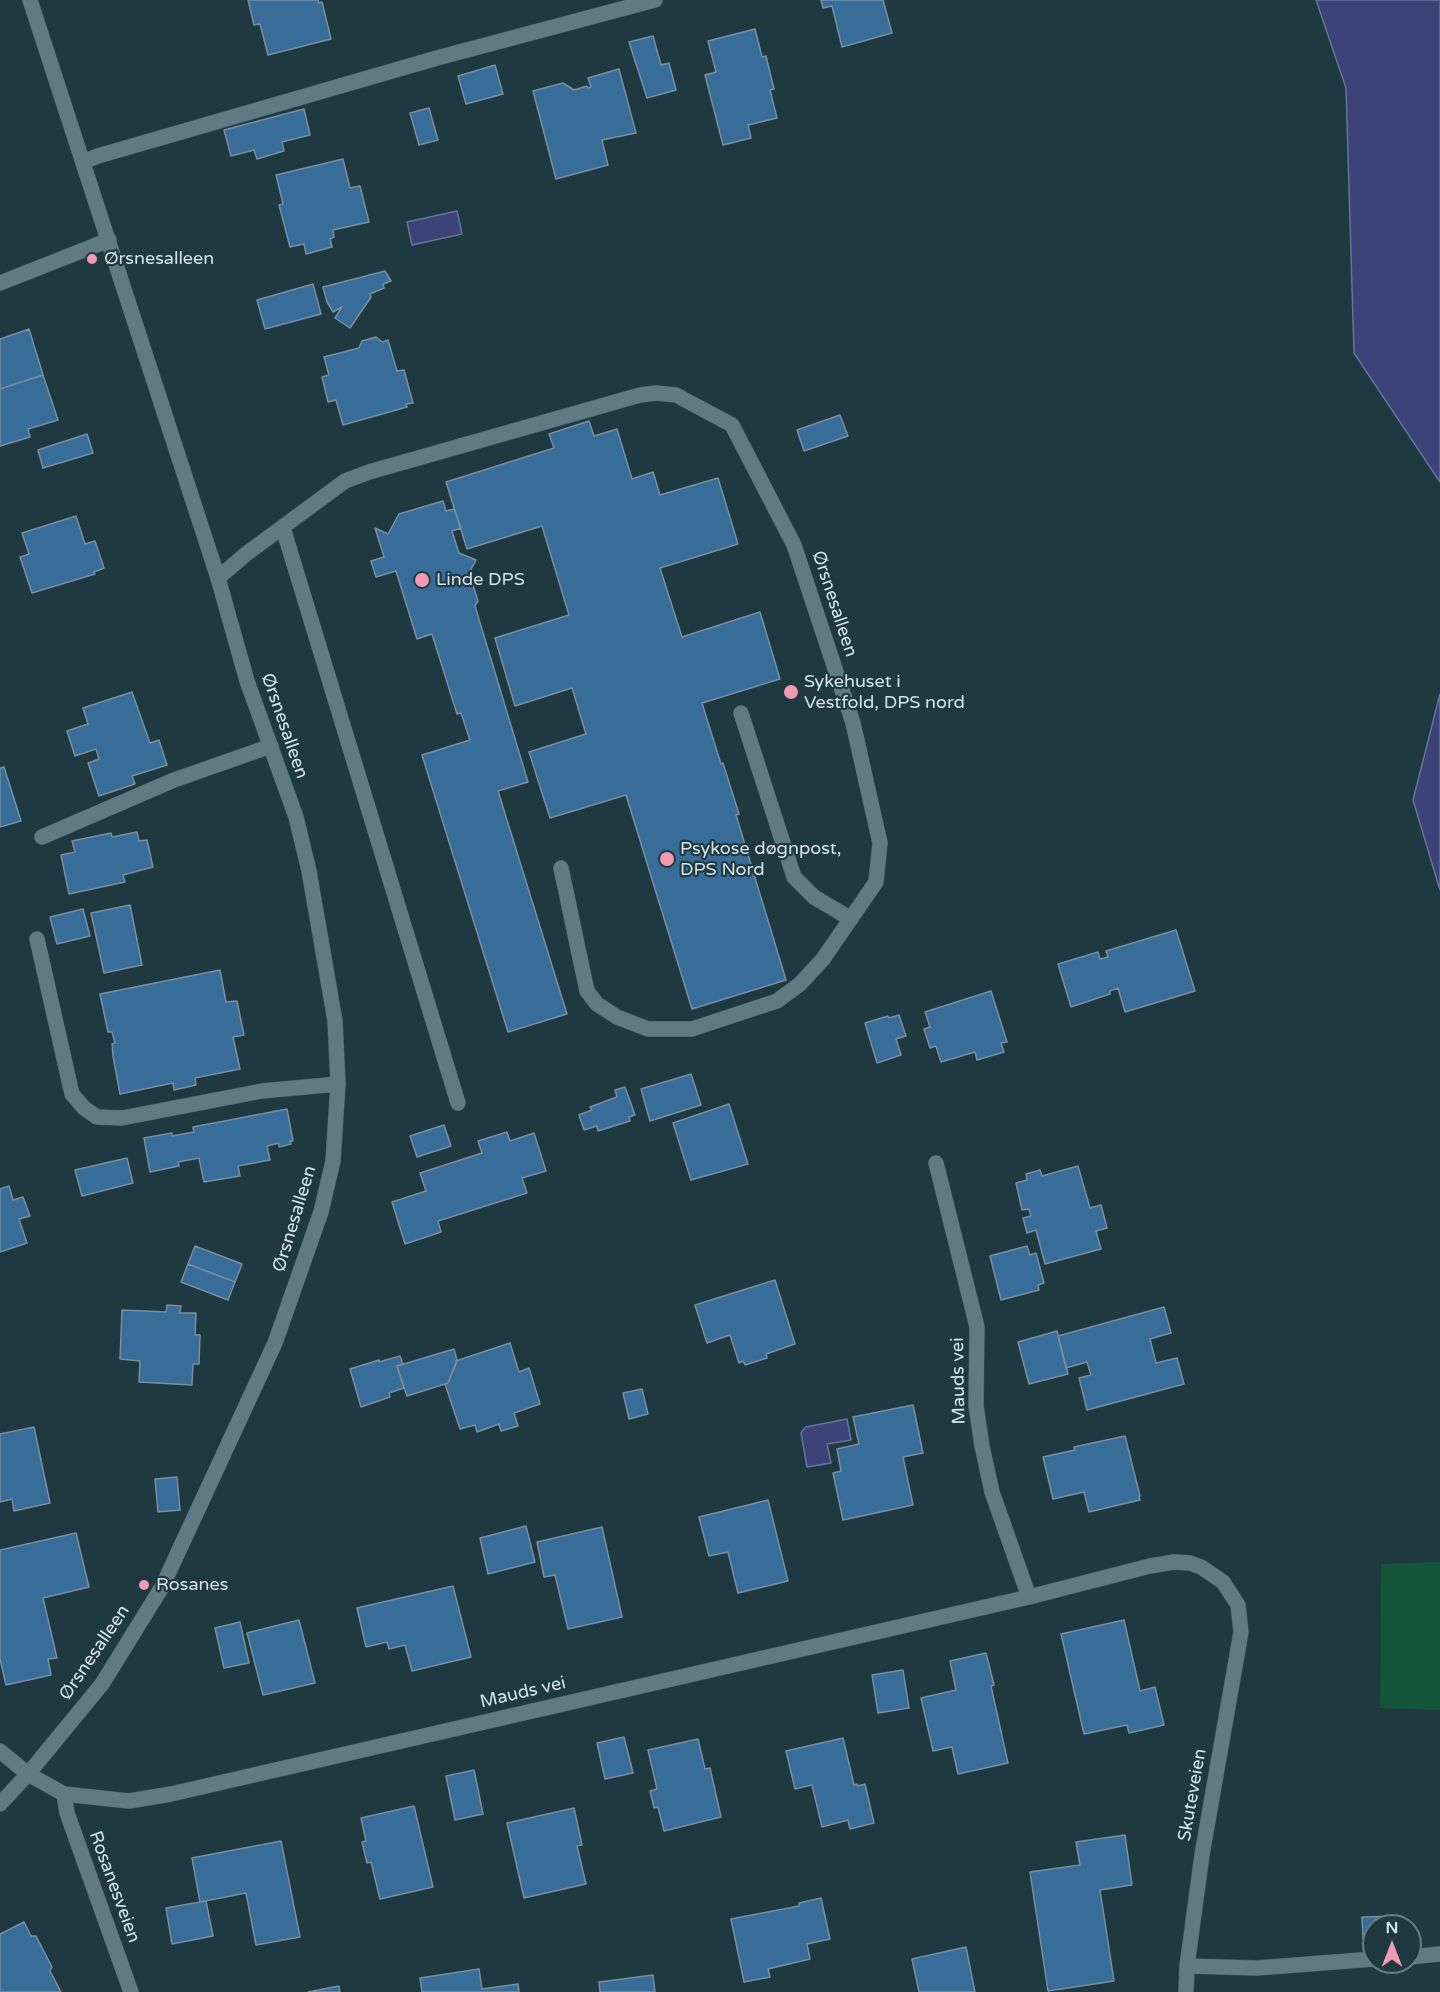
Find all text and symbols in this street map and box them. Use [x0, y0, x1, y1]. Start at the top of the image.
place label: Ørsnesalleen [104, 248, 214, 270]
marker: Ørsnesalleen [85, 252, 99, 266]
street label: Ørsnesalleen [807, 548, 861, 660]
place label: Linde DPS [436, 569, 525, 591]
marker: Linde DPS [413, 571, 431, 589]
street label: Ørsnesalleen [256, 670, 312, 782]
place label: Sykehuset i Vestfold, DPS nord [804, 671, 965, 714]
marker: Sykehuset i Vestfold, DPS nord [782, 683, 800, 701]
place label: Psykose døgnpost, DPS Nord [680, 838, 841, 880]
marker: Psykose døgnpost, DPS Nord [658, 850, 676, 868]
street label: Ørsnesalleen [269, 1163, 321, 1275]
street label: Mauds vei [947, 1337, 971, 1425]
place label: Rosanes [156, 1574, 228, 1596]
marker: Rosanes [137, 1578, 151, 1592]
street label: Ørsnesalleen [55, 1601, 135, 1705]
street label: Mauds vei [478, 1673, 568, 1713]
street label: Skuteveien [1174, 1747, 1212, 1843]
street label: Rosanesveien [84, 1828, 144, 1946]
north arrow [1362, 1914, 1422, 1974]
text: N [1386, 1918, 1398, 1938]

